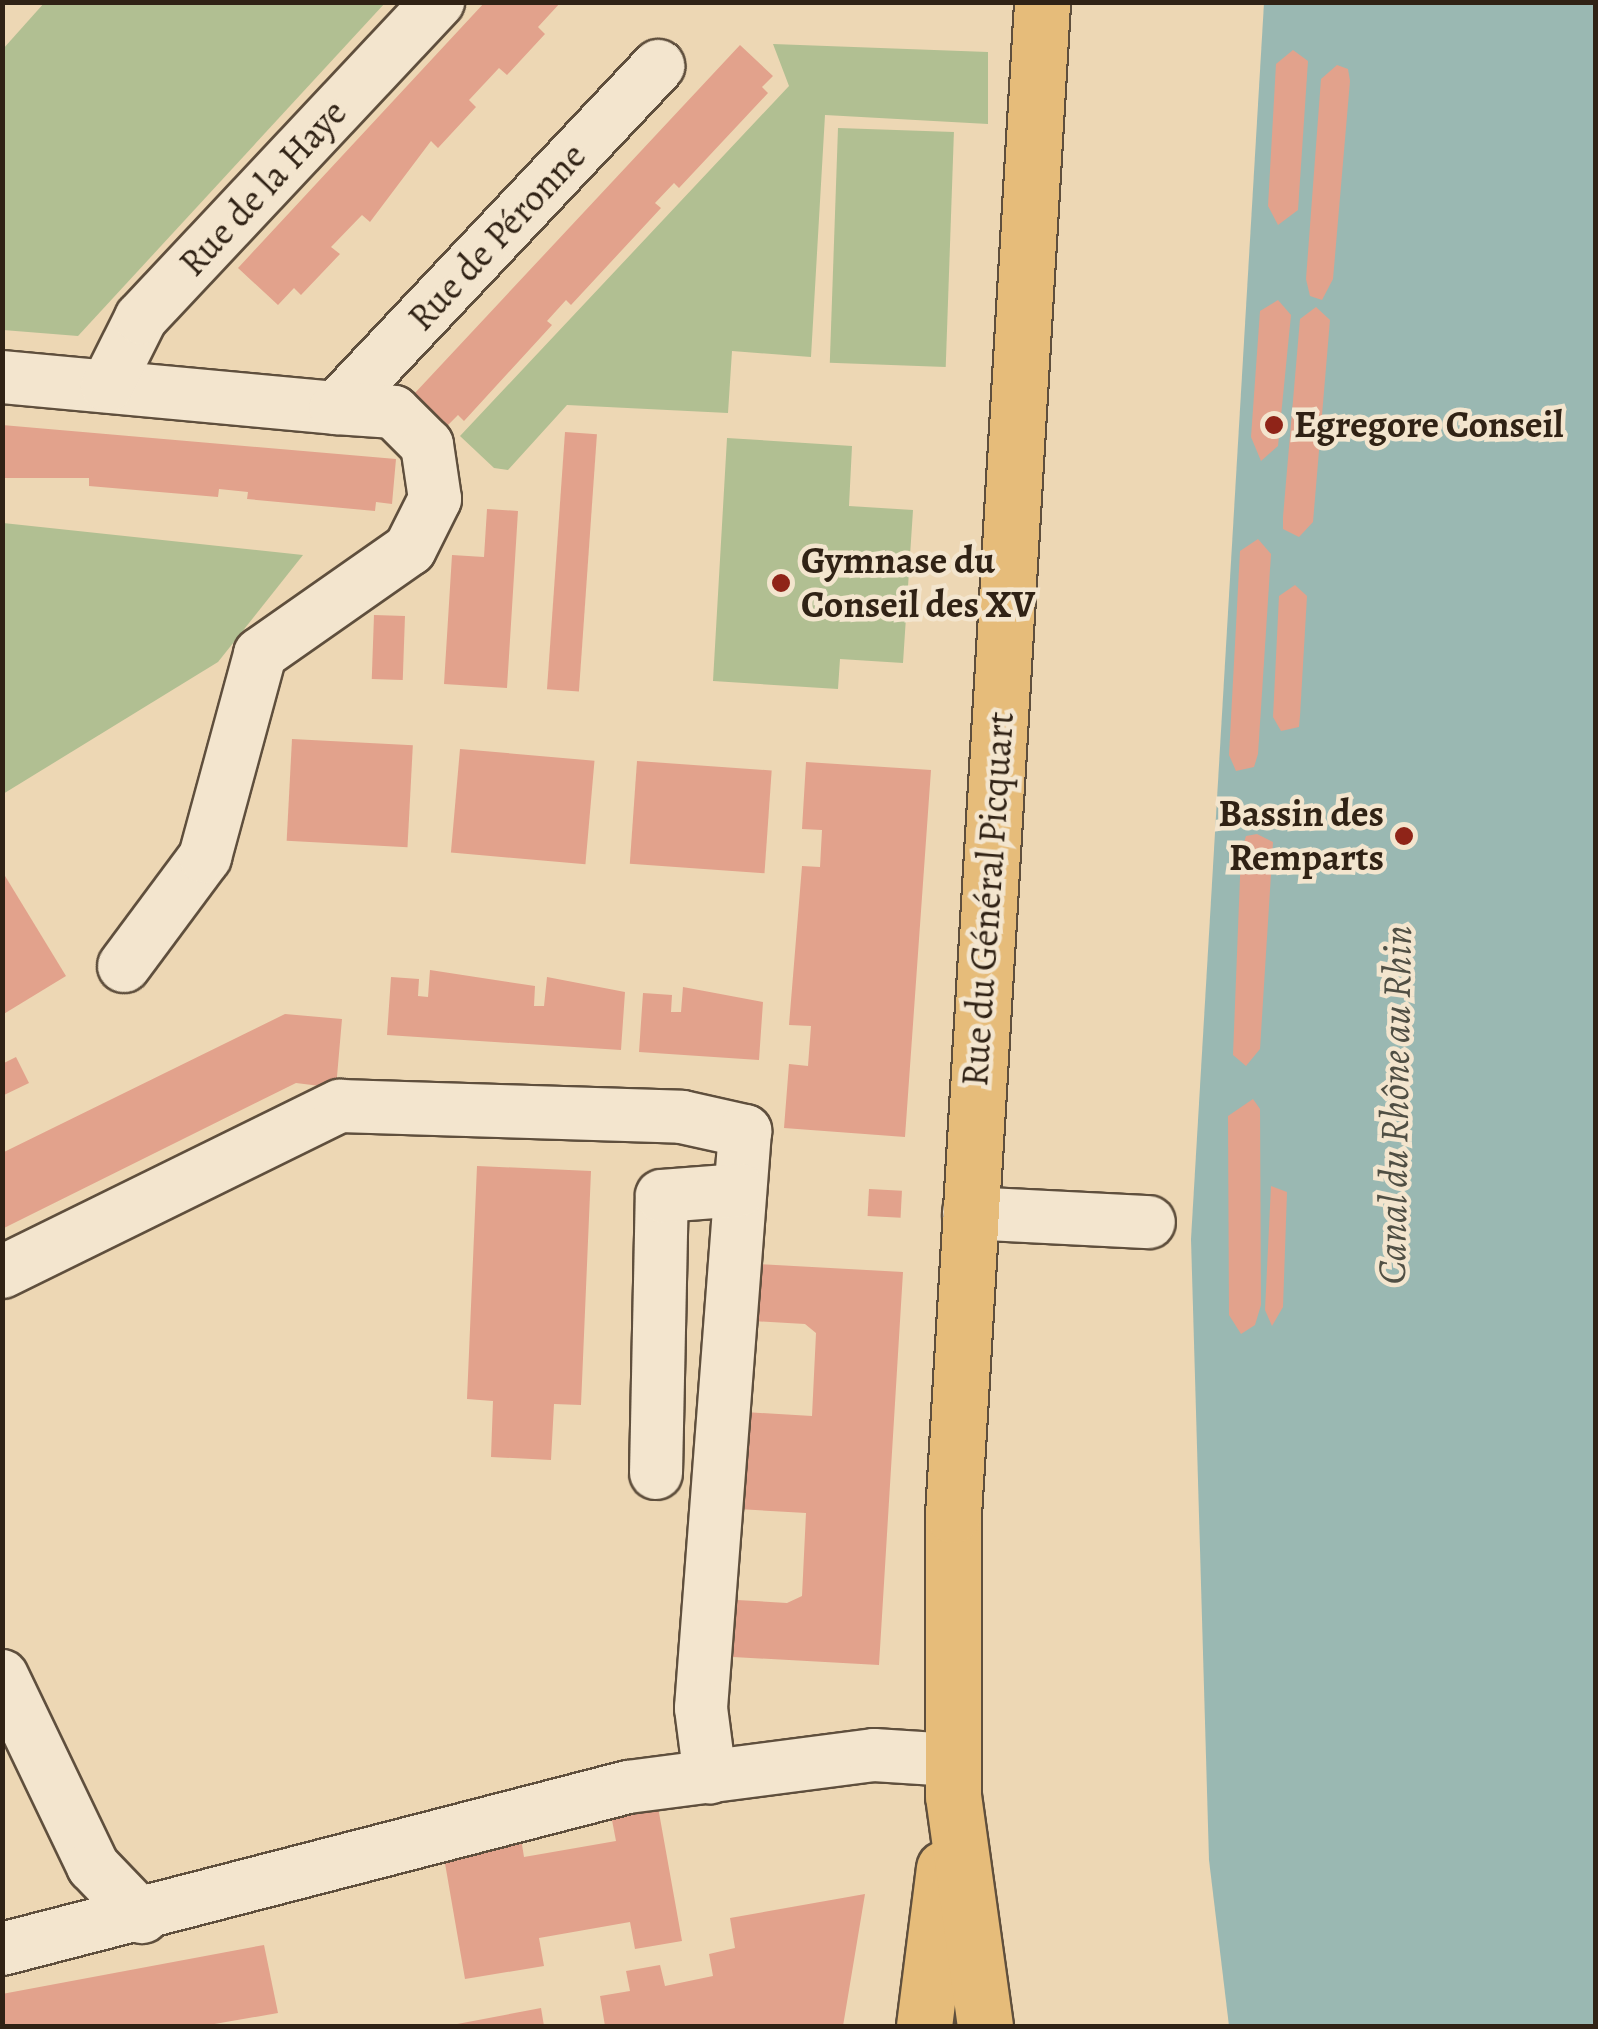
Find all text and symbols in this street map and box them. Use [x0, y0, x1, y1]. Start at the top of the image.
street label: Rue de la Haye [170, 90, 356, 286]
street label: Rue de Péronne [398, 134, 596, 340]
place label: Egregore Conseil [1294, 402, 1564, 448]
marker: Egregore Conseil [1263, 414, 1285, 436]
place label: Gymnase du Conseil des XV [801, 538, 1035, 628]
marker: Gymnase du Conseil des XV [770, 572, 792, 594]
street label: Rue du Général Picquart [952, 710, 1024, 1088]
place label: Bassin des Remparts [1218, 791, 1384, 881]
marker: Bassin des Remparts [1393, 825, 1415, 847]
water label: Canal du Rhône au Rhin [1368, 925, 1422, 1285]

